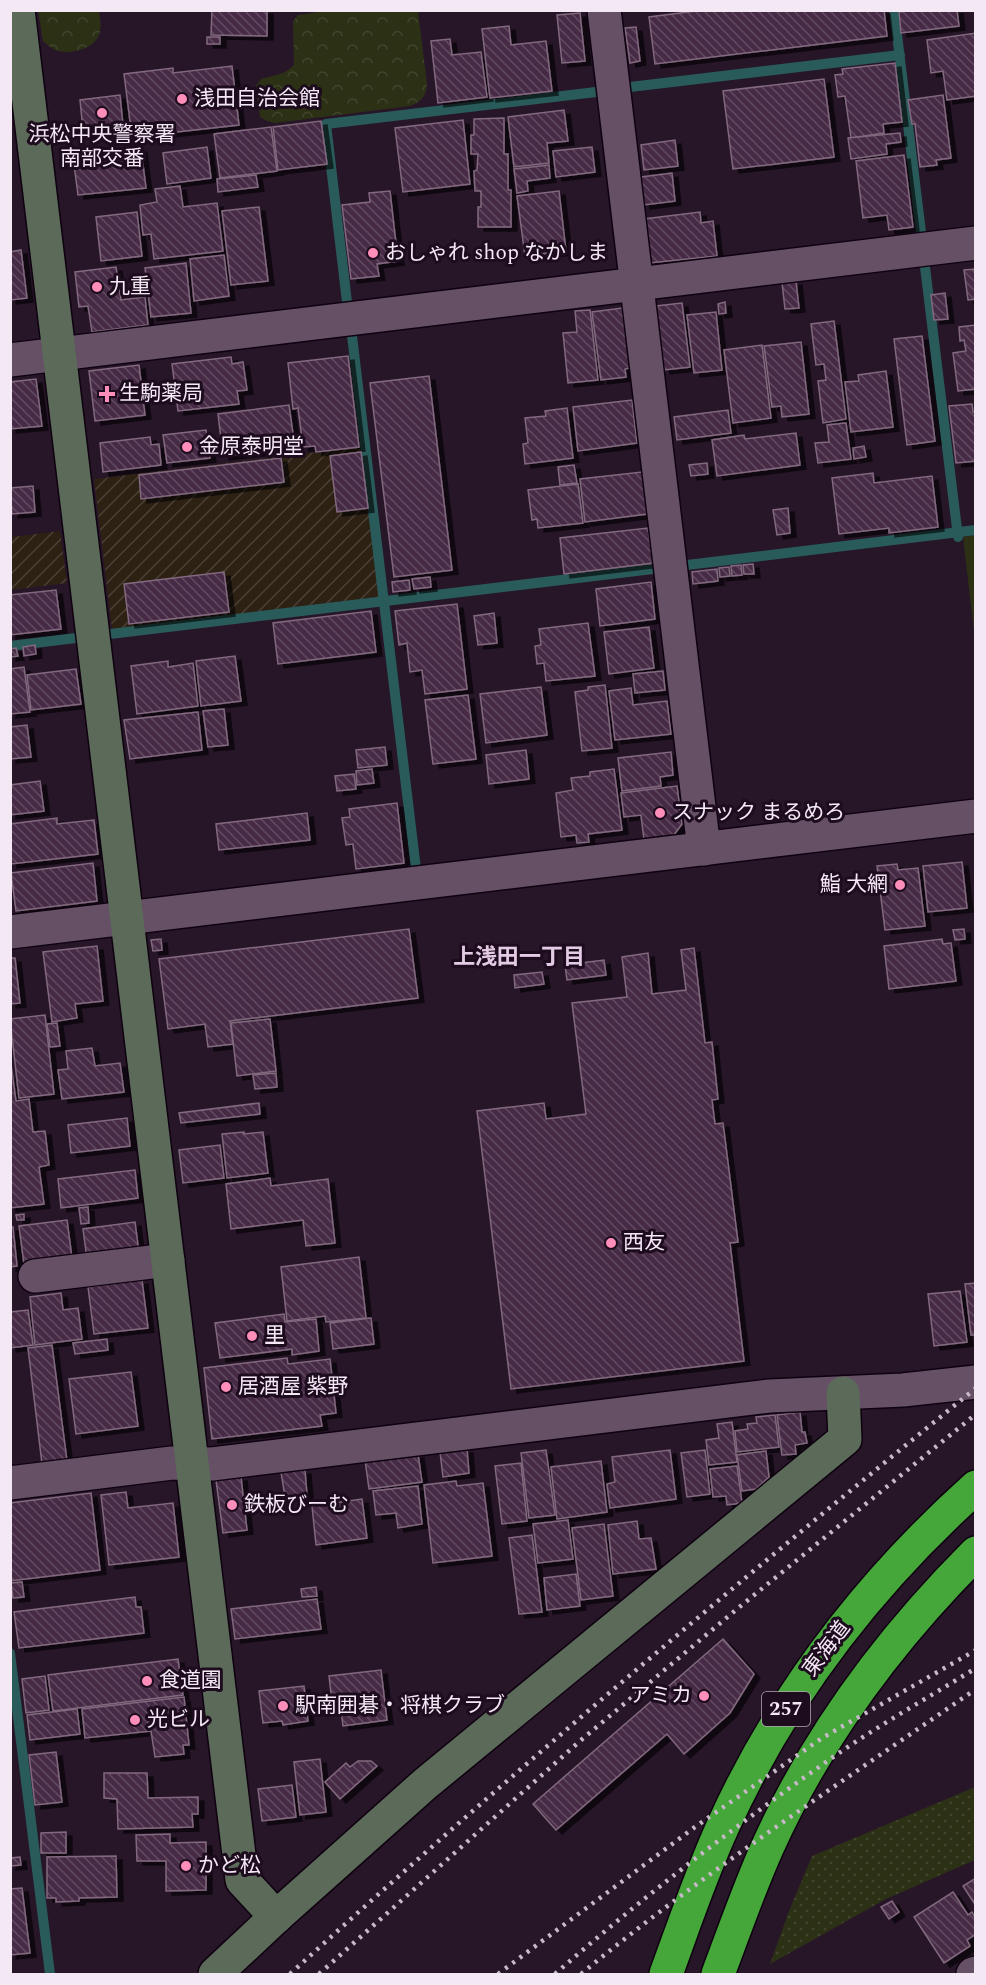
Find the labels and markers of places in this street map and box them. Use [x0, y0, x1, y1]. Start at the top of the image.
place label: 浅田自治会館 [194, 83, 320, 115]
marker: 浅田自治会館 [175, 92, 189, 106]
marker: 浜松中央警察署 南部交番 [95, 106, 109, 120]
place label: 浜松中央警察署 南部交番 [29, 119, 176, 175]
place label: おしゃれ shop なかしま [385, 237, 608, 269]
marker: おしゃれ shop なかしま [366, 246, 380, 260]
place label: 九重 [109, 271, 151, 303]
marker: 九重 [90, 280, 104, 294]
place label: 生駒薬局 [119, 378, 203, 410]
marker: 生駒薬局 [100, 387, 114, 401]
place label: 金原泰明堂 [199, 431, 304, 463]
marker: 金原泰明堂 [180, 440, 194, 454]
place label: スナック まるめろ [672, 797, 845, 829]
marker: スナック まるめろ [653, 806, 667, 820]
place label: 鮨 大網 [820, 869, 888, 901]
marker: 鮨 大網 [893, 878, 907, 892]
place label: 西友 [623, 1227, 665, 1259]
marker: 西友 [604, 1236, 618, 1250]
place label: 里 [264, 1320, 285, 1352]
marker: 里 [245, 1329, 259, 1343]
place label: 居酒屋 紫野 [238, 1371, 348, 1403]
marker: 居酒屋 紫野 [219, 1380, 233, 1394]
place label: 鉄板びーむ [244, 1489, 349, 1521]
marker: 鉄板びーむ [225, 1498, 239, 1512]
place label: 食道園 [159, 1665, 222, 1697]
marker: 食道園 [140, 1674, 154, 1688]
place label: アミカ [629, 1680, 692, 1712]
marker: アミカ [697, 1689, 711, 1703]
place label: 駅南囲碁・将棋クラブ [295, 1690, 505, 1722]
marker: 駅南囲碁・将棋クラブ [276, 1699, 290, 1713]
place label: 光ビル [147, 1704, 210, 1736]
marker: 光ビル [128, 1713, 142, 1727]
place label: かど松 [198, 1850, 261, 1882]
marker: かど松 [179, 1859, 193, 1873]

